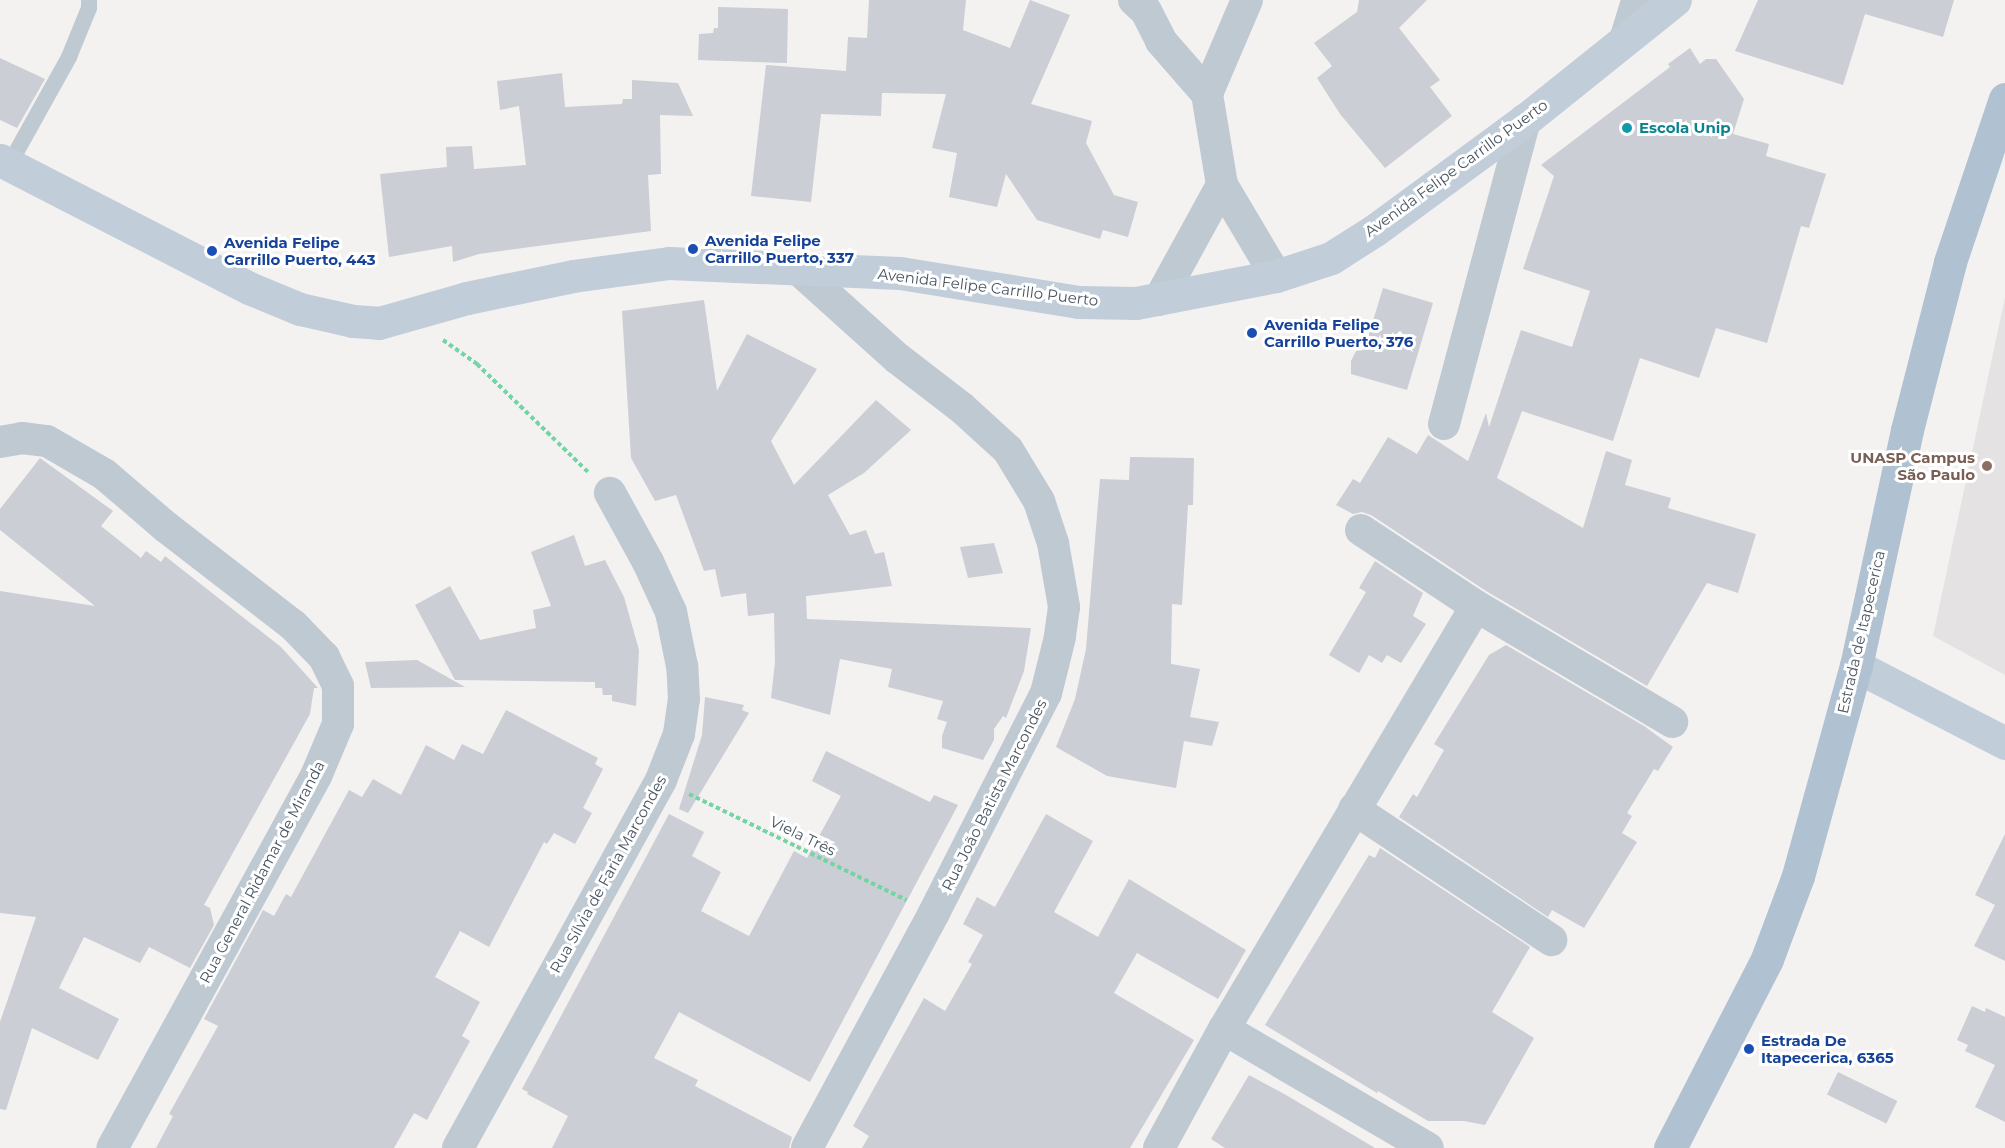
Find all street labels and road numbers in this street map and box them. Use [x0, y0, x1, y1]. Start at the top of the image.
street label: Avenida Felipe Carrillo Puerto [1361, 95, 1551, 241]
street label: Avenida Felipe Carrillo Puerto [877, 265, 1099, 309]
street label: Estrada de Itapecerica [1833, 549, 1889, 715]
street label: Rua João Batista Marcondes [938, 696, 1050, 894]
street label: Rua General Ridamar de Miranda [196, 758, 328, 986]
street label: Rua Sílvia de Faria Marcondes [546, 772, 670, 976]
street label: Viela Três [767, 812, 839, 860]

